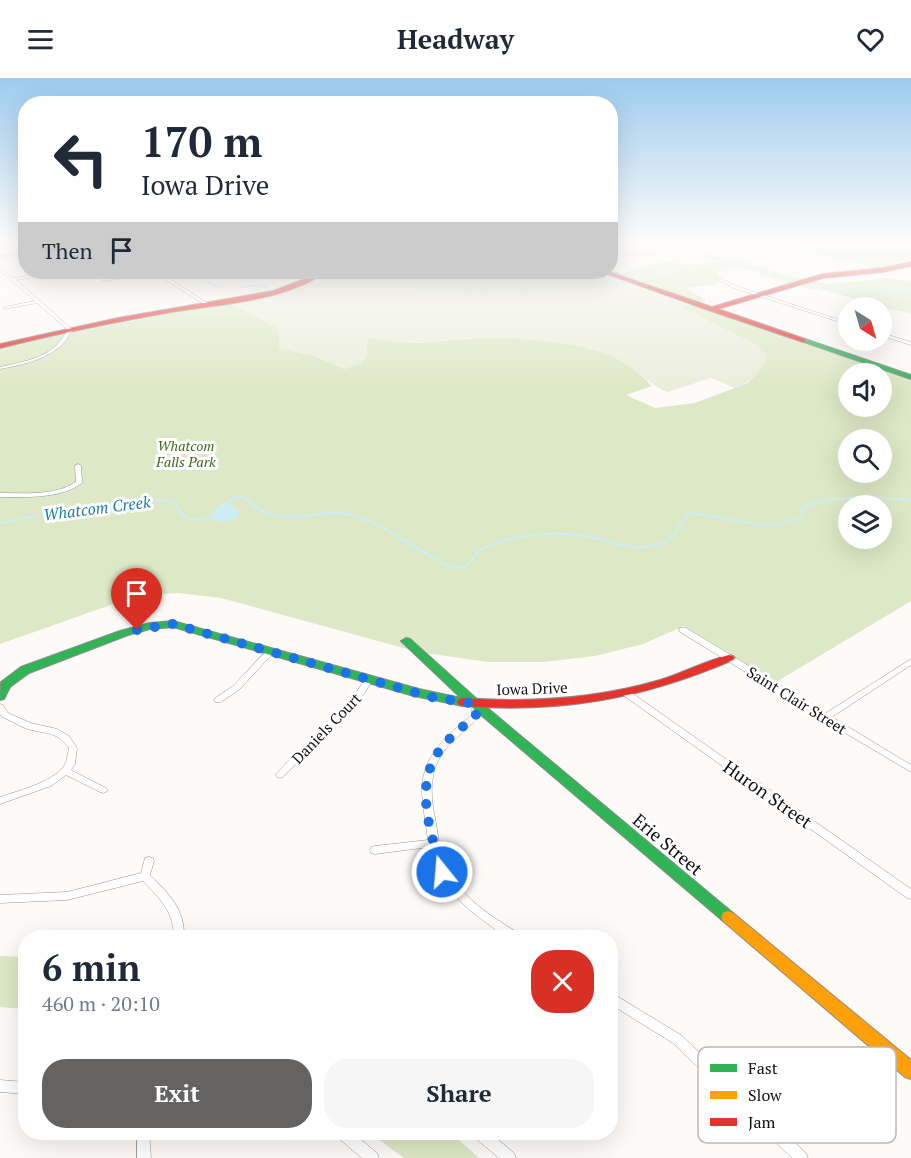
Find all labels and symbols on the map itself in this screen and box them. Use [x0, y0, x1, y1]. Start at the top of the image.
north arrow [838, 297, 892, 351]
park label: Whatcom Falls Park [155, 436, 216, 471]
water label: Whatcom Creek [42, 490, 152, 525]
pin [111, 568, 162, 630]
street label: Saint Clair Street [743, 661, 851, 739]
street label: Iowa Drive [496, 677, 568, 699]
street label: Daniels Court [287, 688, 365, 768]
street label: Huron Street [719, 755, 817, 834]
street label: Erie Street [628, 808, 708, 880]
position arrow [410, 840, 474, 904]
legend [698, 1047, 896, 1143]
text: Fast [748, 1057, 778, 1079]
text: Slow [748, 1084, 782, 1106]
text: Jam [748, 1111, 776, 1133]

